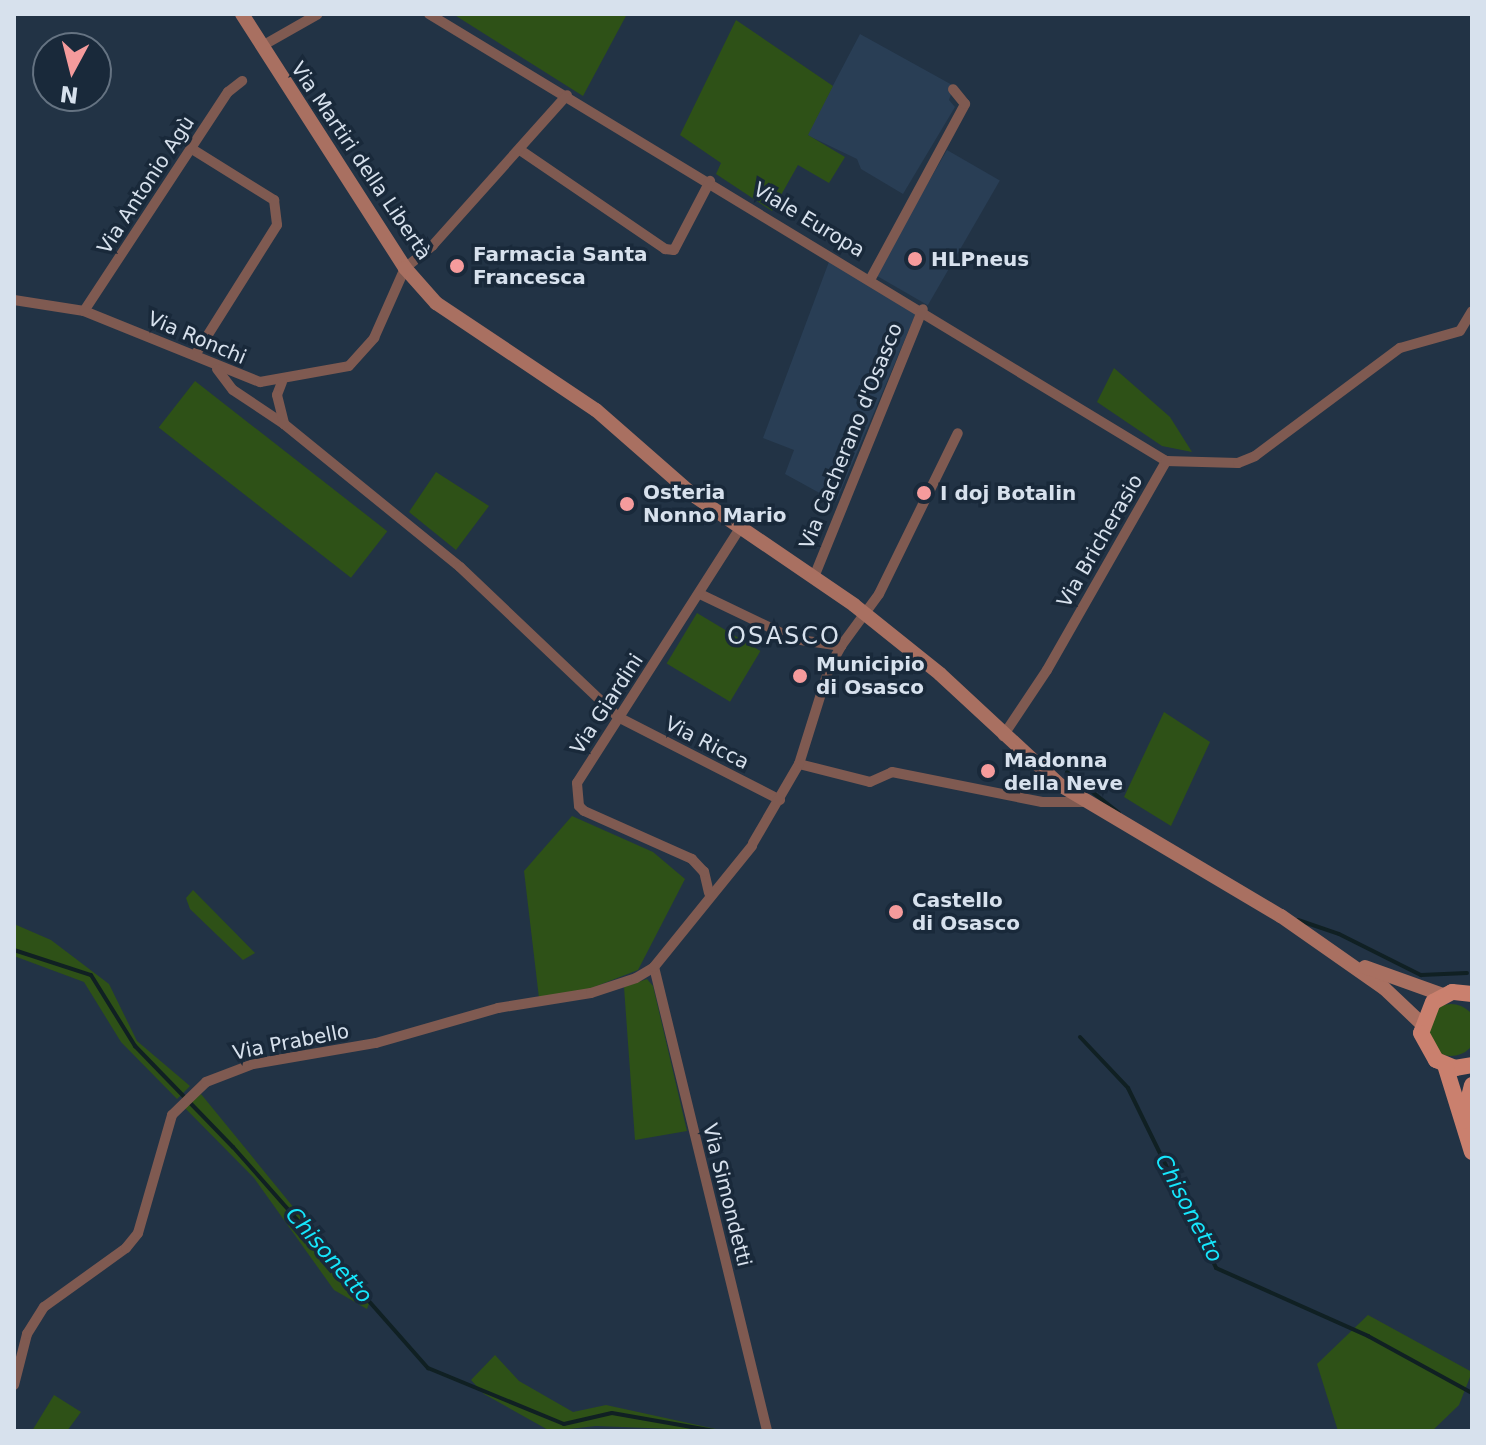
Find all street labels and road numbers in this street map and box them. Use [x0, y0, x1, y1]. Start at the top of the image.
street label: Via Martiri della Libertà [286, 58, 436, 264]
street label: Via Antonio Agù [92, 111, 200, 259]
street label: Viale Europa [749, 177, 869, 263]
street label: Via Ronchi [144, 307, 250, 369]
street label: Via Cacherano d'Osasco [795, 319, 907, 553]
street label: Via Bricherasio [1052, 470, 1148, 612]
street label: Via Giardini [566, 649, 648, 759]
street label: Via Ricca [661, 712, 753, 774]
street label: Via Prabello [231, 1019, 351, 1065]
street label: Via Simondetti [698, 1121, 756, 1269]

